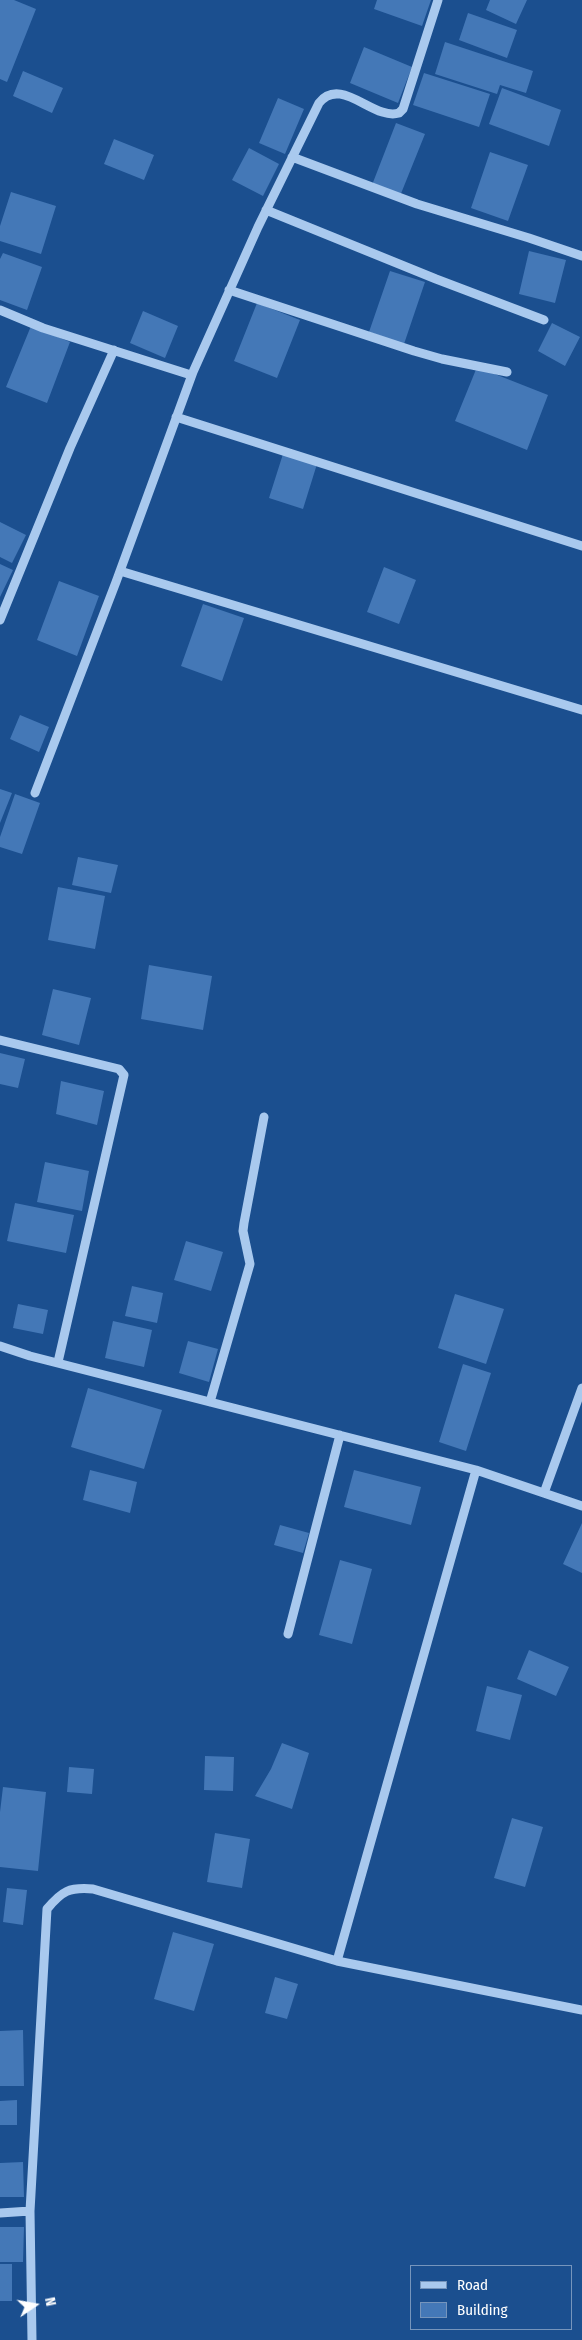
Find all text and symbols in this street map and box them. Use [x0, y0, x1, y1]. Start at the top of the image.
legend [410, 2265, 572, 2330]
text: Road [457, 2276, 488, 2294]
north arrow [10, 2280, 60, 2330]
text: N [41, 2296, 59, 2308]
text: Building [457, 2301, 508, 2319]

